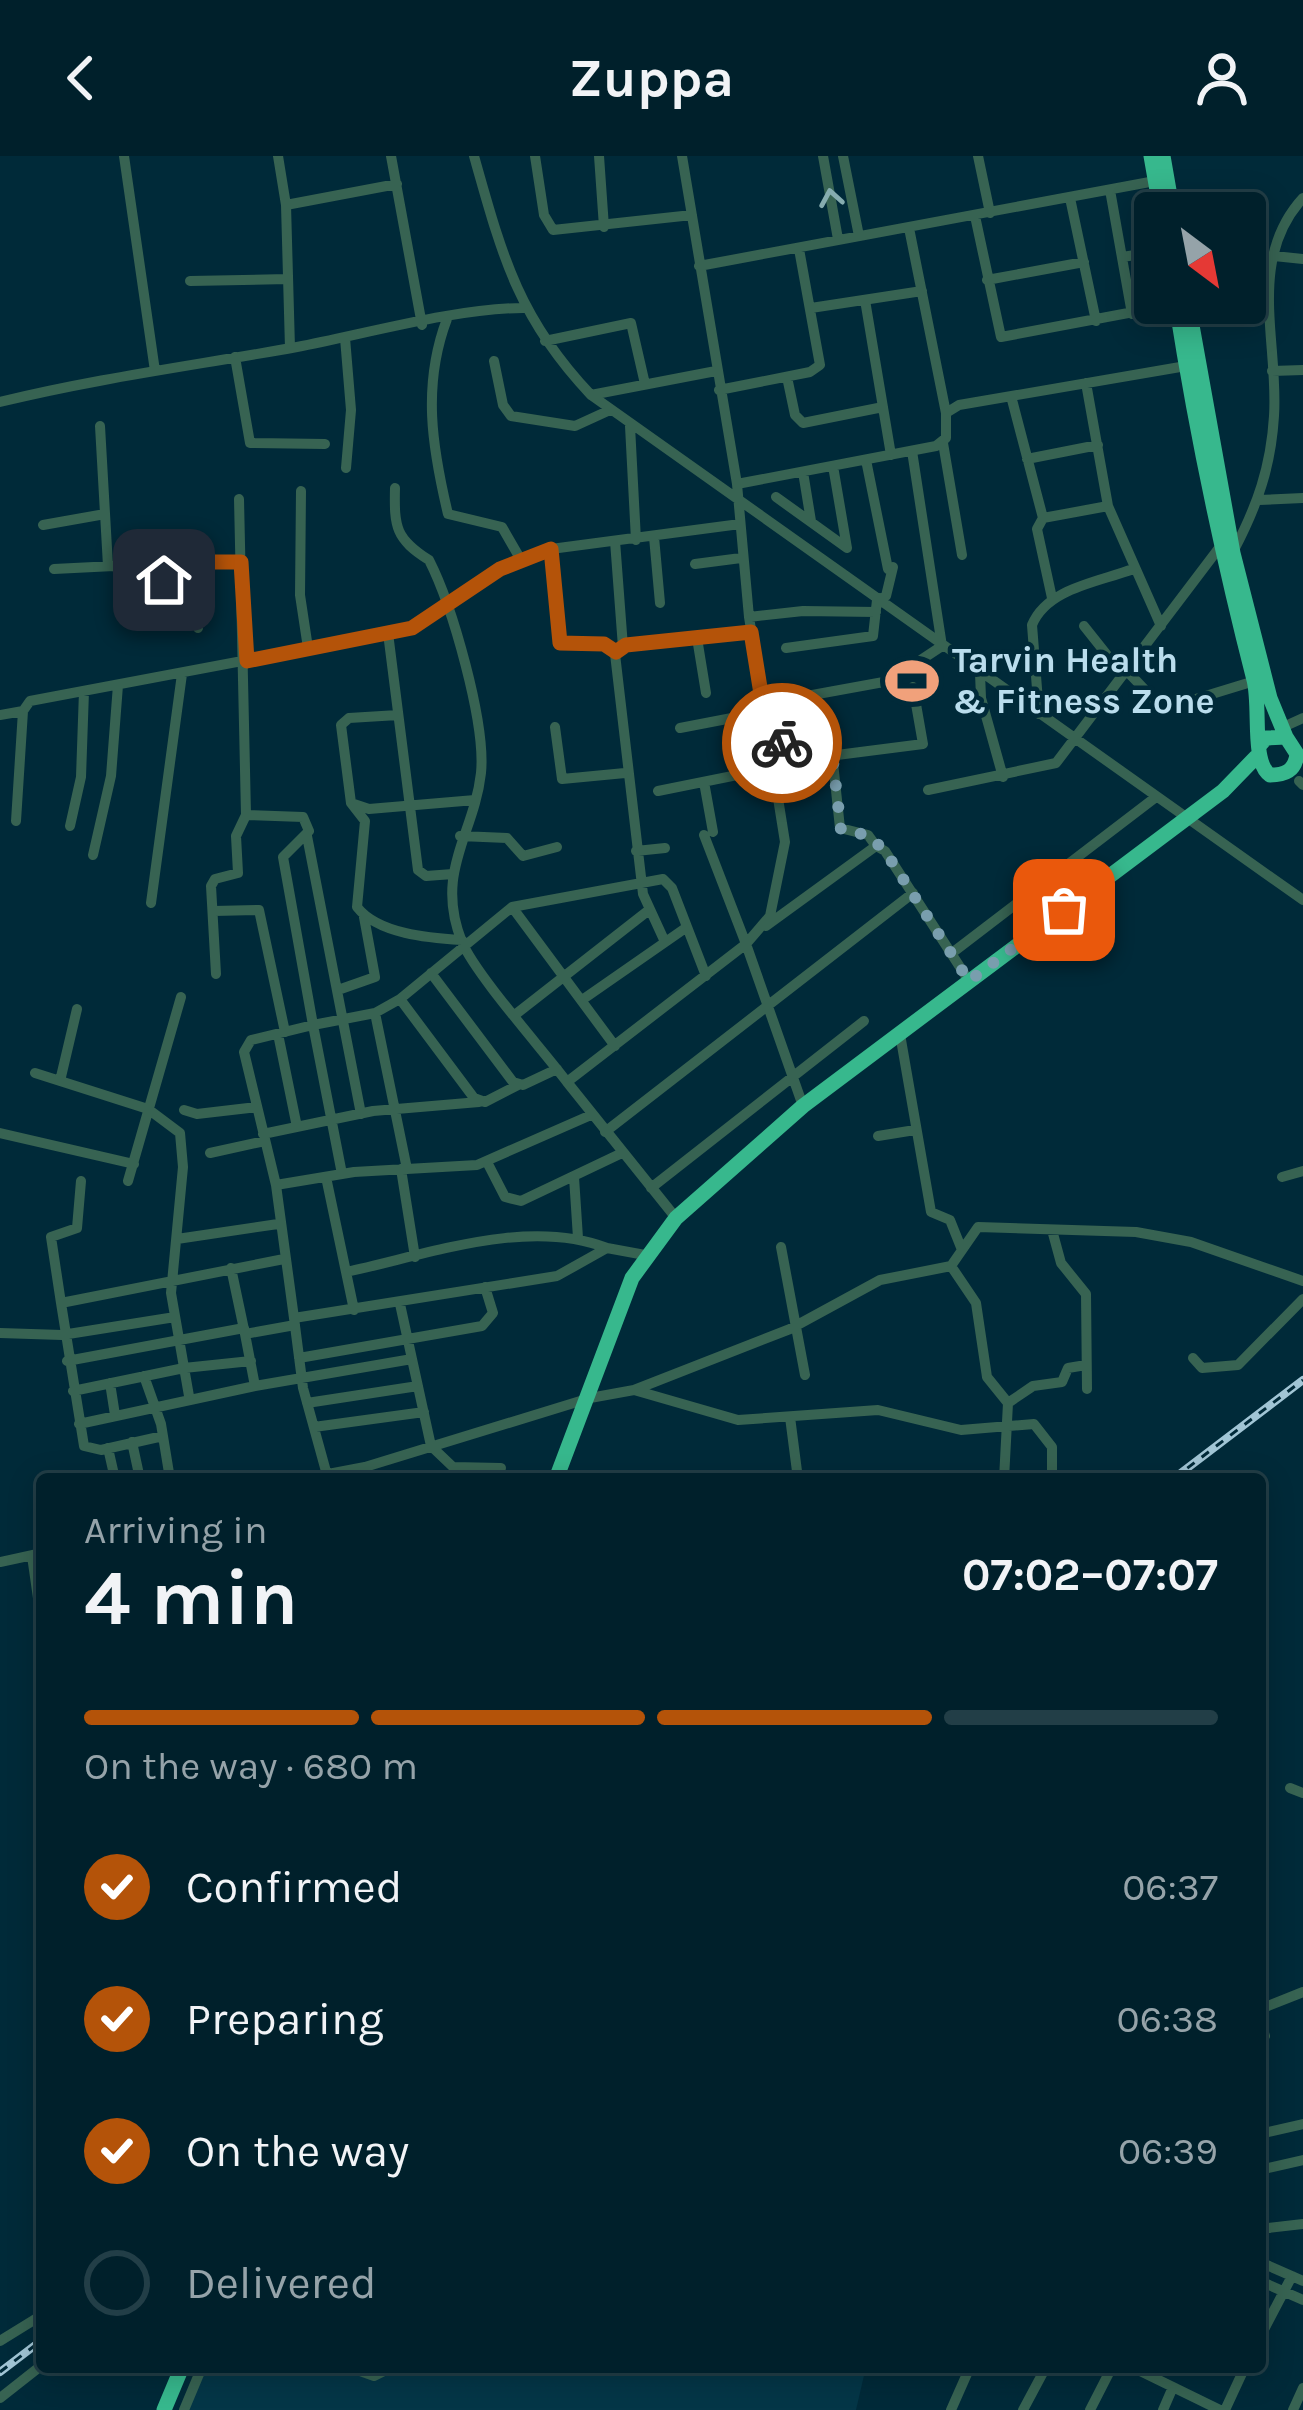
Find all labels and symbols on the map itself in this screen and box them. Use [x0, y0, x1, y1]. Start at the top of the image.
one-way arrow [819, 188, 844, 208]
north arrow [1134, 192, 1266, 324]
pin [113, 529, 215, 631]
place label: Tarvin Health & Fitness Zone [952, 639, 1215, 722]
sports icon: Tarvin Health & Fitness Zone [883, 652, 941, 710]
courier [722, 683, 842, 803]
pin [1013, 859, 1115, 961]

